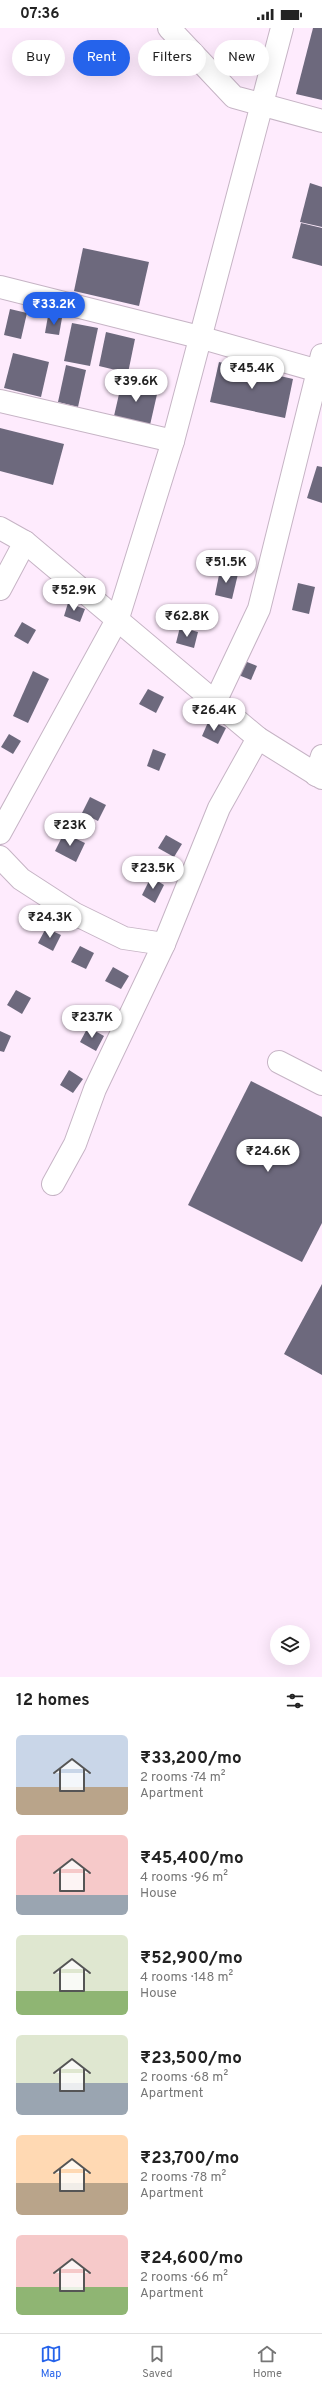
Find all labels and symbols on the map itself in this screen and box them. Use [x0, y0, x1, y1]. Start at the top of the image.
pin: ₹33.2K [21, 292, 87, 326]
pin: ₹45.4K [219, 356, 285, 390]
pin: ₹39.6K [103, 369, 169, 403]
pin: ₹51.5K [193, 550, 259, 584]
pin: ₹52.9K [41, 578, 107, 612]
pin: ₹62.8K [154, 604, 220, 638]
pin: ₹26.4K [181, 698, 247, 732]
pin: ₹23K [46, 813, 94, 847]
pin: ₹23.5K [120, 856, 186, 890]
pin: ₹24.3K [17, 905, 83, 939]
pin: ₹23.7K [59, 1005, 125, 1039]
pin: ₹24.6K [235, 1139, 301, 1173]

